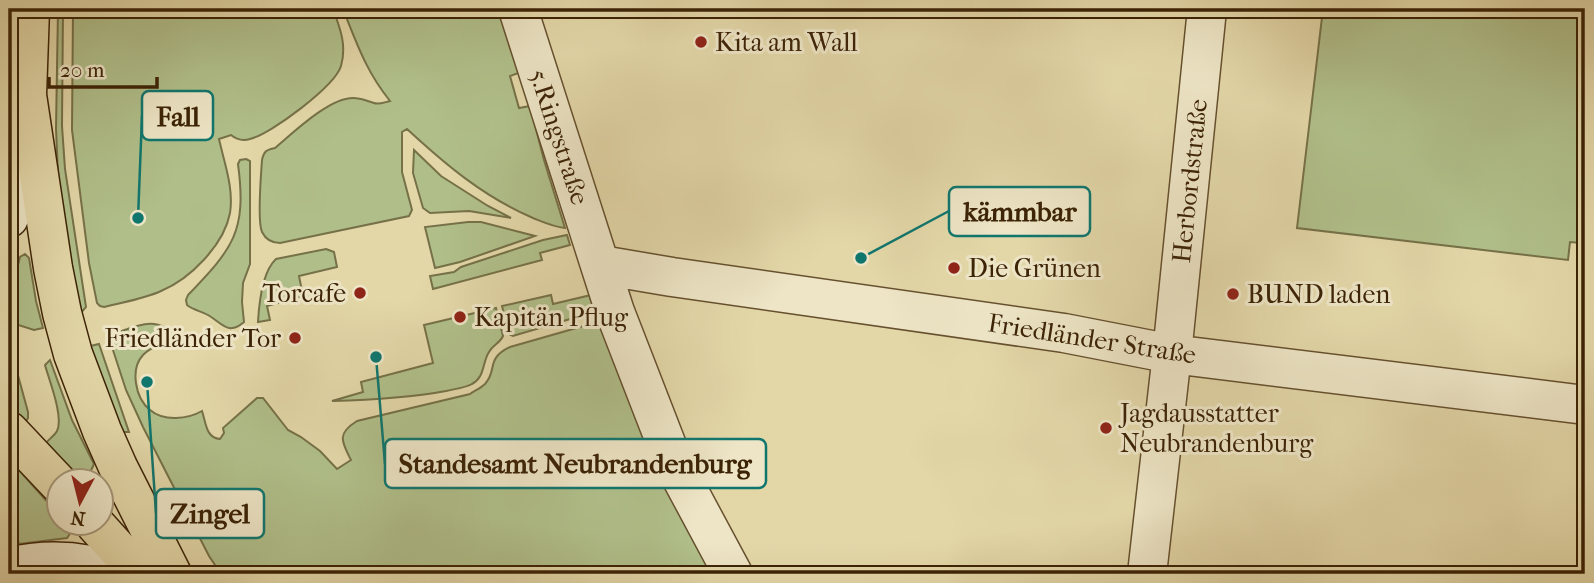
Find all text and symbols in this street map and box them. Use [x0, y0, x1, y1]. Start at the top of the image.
place label: Kita am Wall [715, 27, 858, 58]
marker: Kita am Wall [693, 34, 709, 50]
scale bar [49, 46, 158, 90]
text: 20 m [60, 58, 105, 82]
street label: 5.Ringstraße [522, 65, 596, 209]
callout: Fall [142, 91, 213, 140]
street label: Herbordstraße [1166, 97, 1214, 265]
text: Fall [156, 100, 200, 133]
callout: kämmbar [949, 187, 1090, 236]
text: kämmbar [962, 195, 1078, 228]
place label: Die Grünen [968, 253, 1101, 284]
marker: Die Grünen [946, 260, 962, 276]
place label: Torcafe [262, 278, 346, 309]
place label: BUND laden [1247, 279, 1390, 310]
marker: Torcafe [352, 285, 368, 301]
marker: BUND laden [1225, 286, 1241, 302]
place label: Kapitän Pflug [474, 302, 629, 333]
street label: Friedländer Straße [986, 307, 1198, 371]
marker: Kapitän Pflug [452, 309, 468, 325]
place label: Friedländer Tor [104, 323, 281, 354]
marker: Friedländer Tor [287, 330, 303, 346]
place label: Jagdausstatter Neubrandenburg [1118, 398, 1314, 459]
marker: Jagdausstatter Neubrandenburg [1098, 420, 1114, 436]
callout: Standesamt Neubrandenburg [385, 439, 766, 488]
text: Standesamt Neubrandenburg [399, 447, 753, 480]
north arrow [46, 468, 116, 538]
callout: Zingel [156, 489, 264, 538]
text: Zingel [170, 497, 250, 530]
text: N [69, 506, 87, 530]

